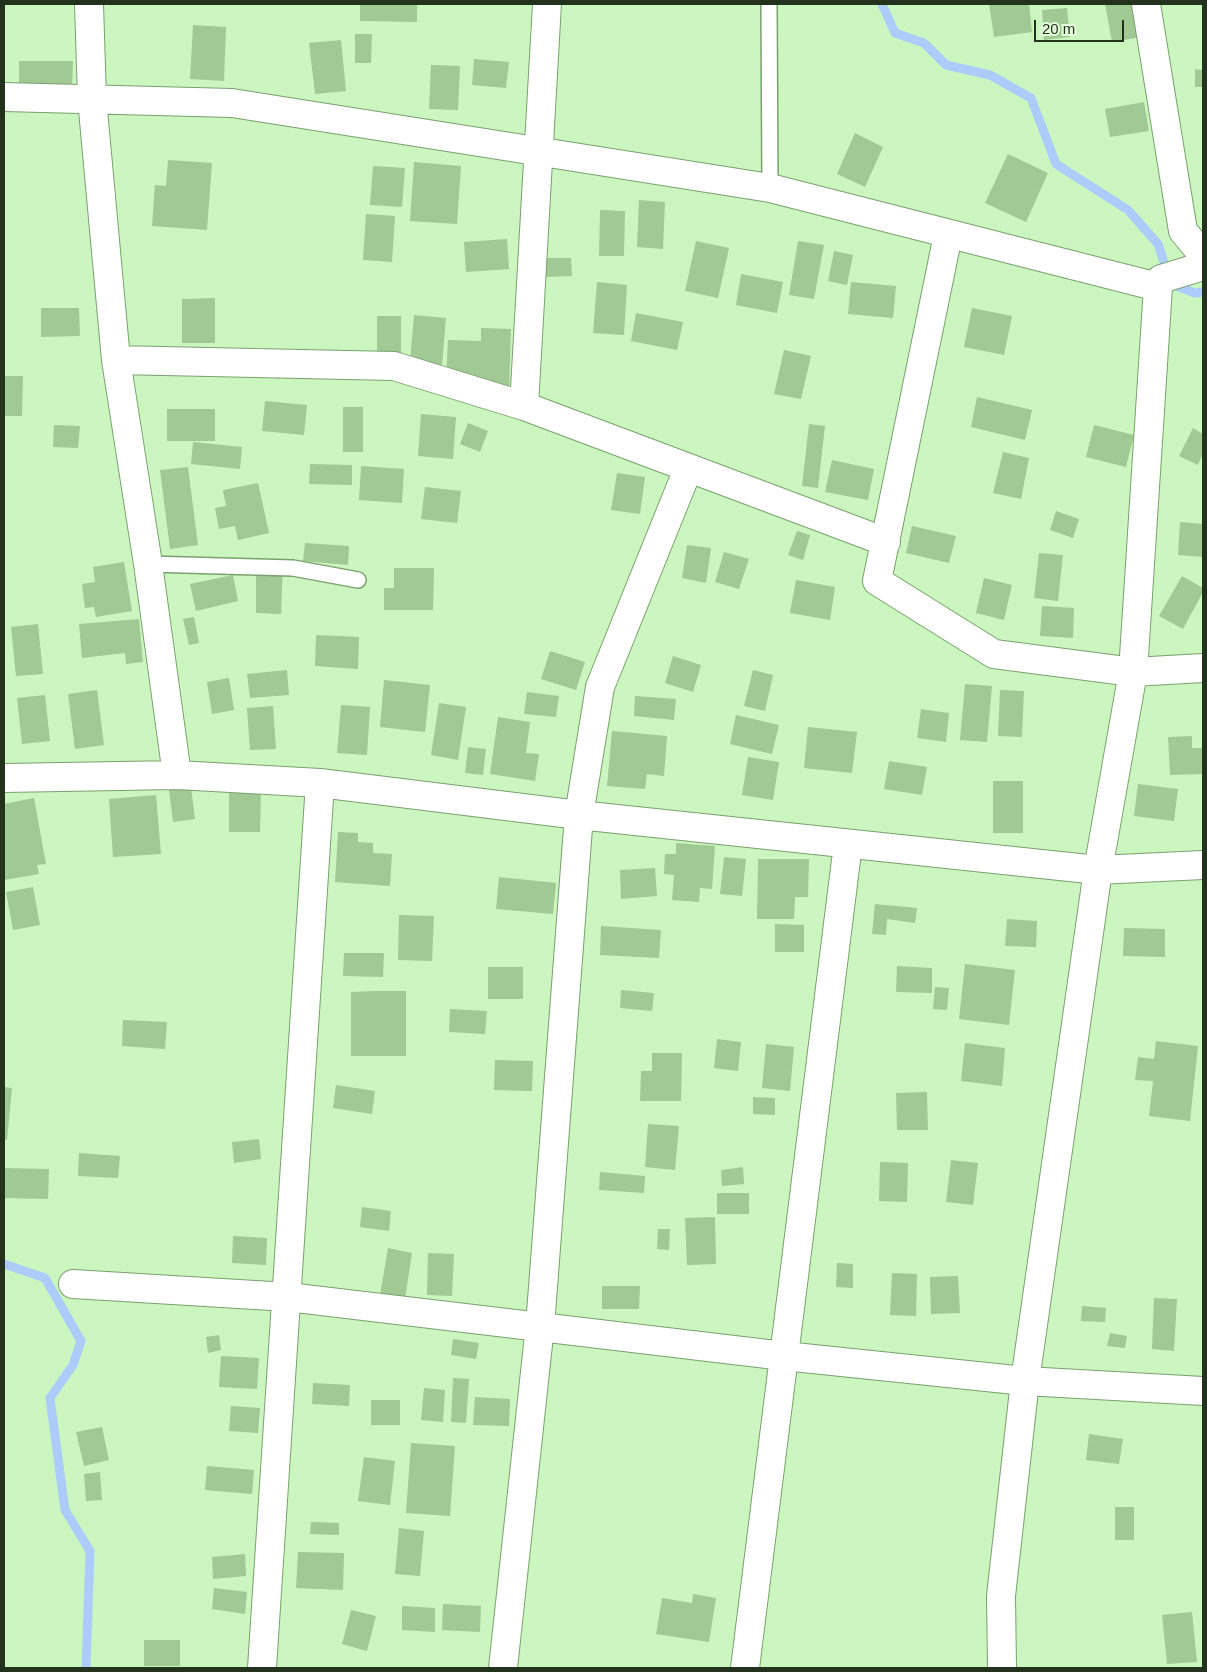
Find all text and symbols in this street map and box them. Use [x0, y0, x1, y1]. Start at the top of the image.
scale bar [1037, 10, 1127, 42]
text: 20 m [1042, 20, 1075, 37]

